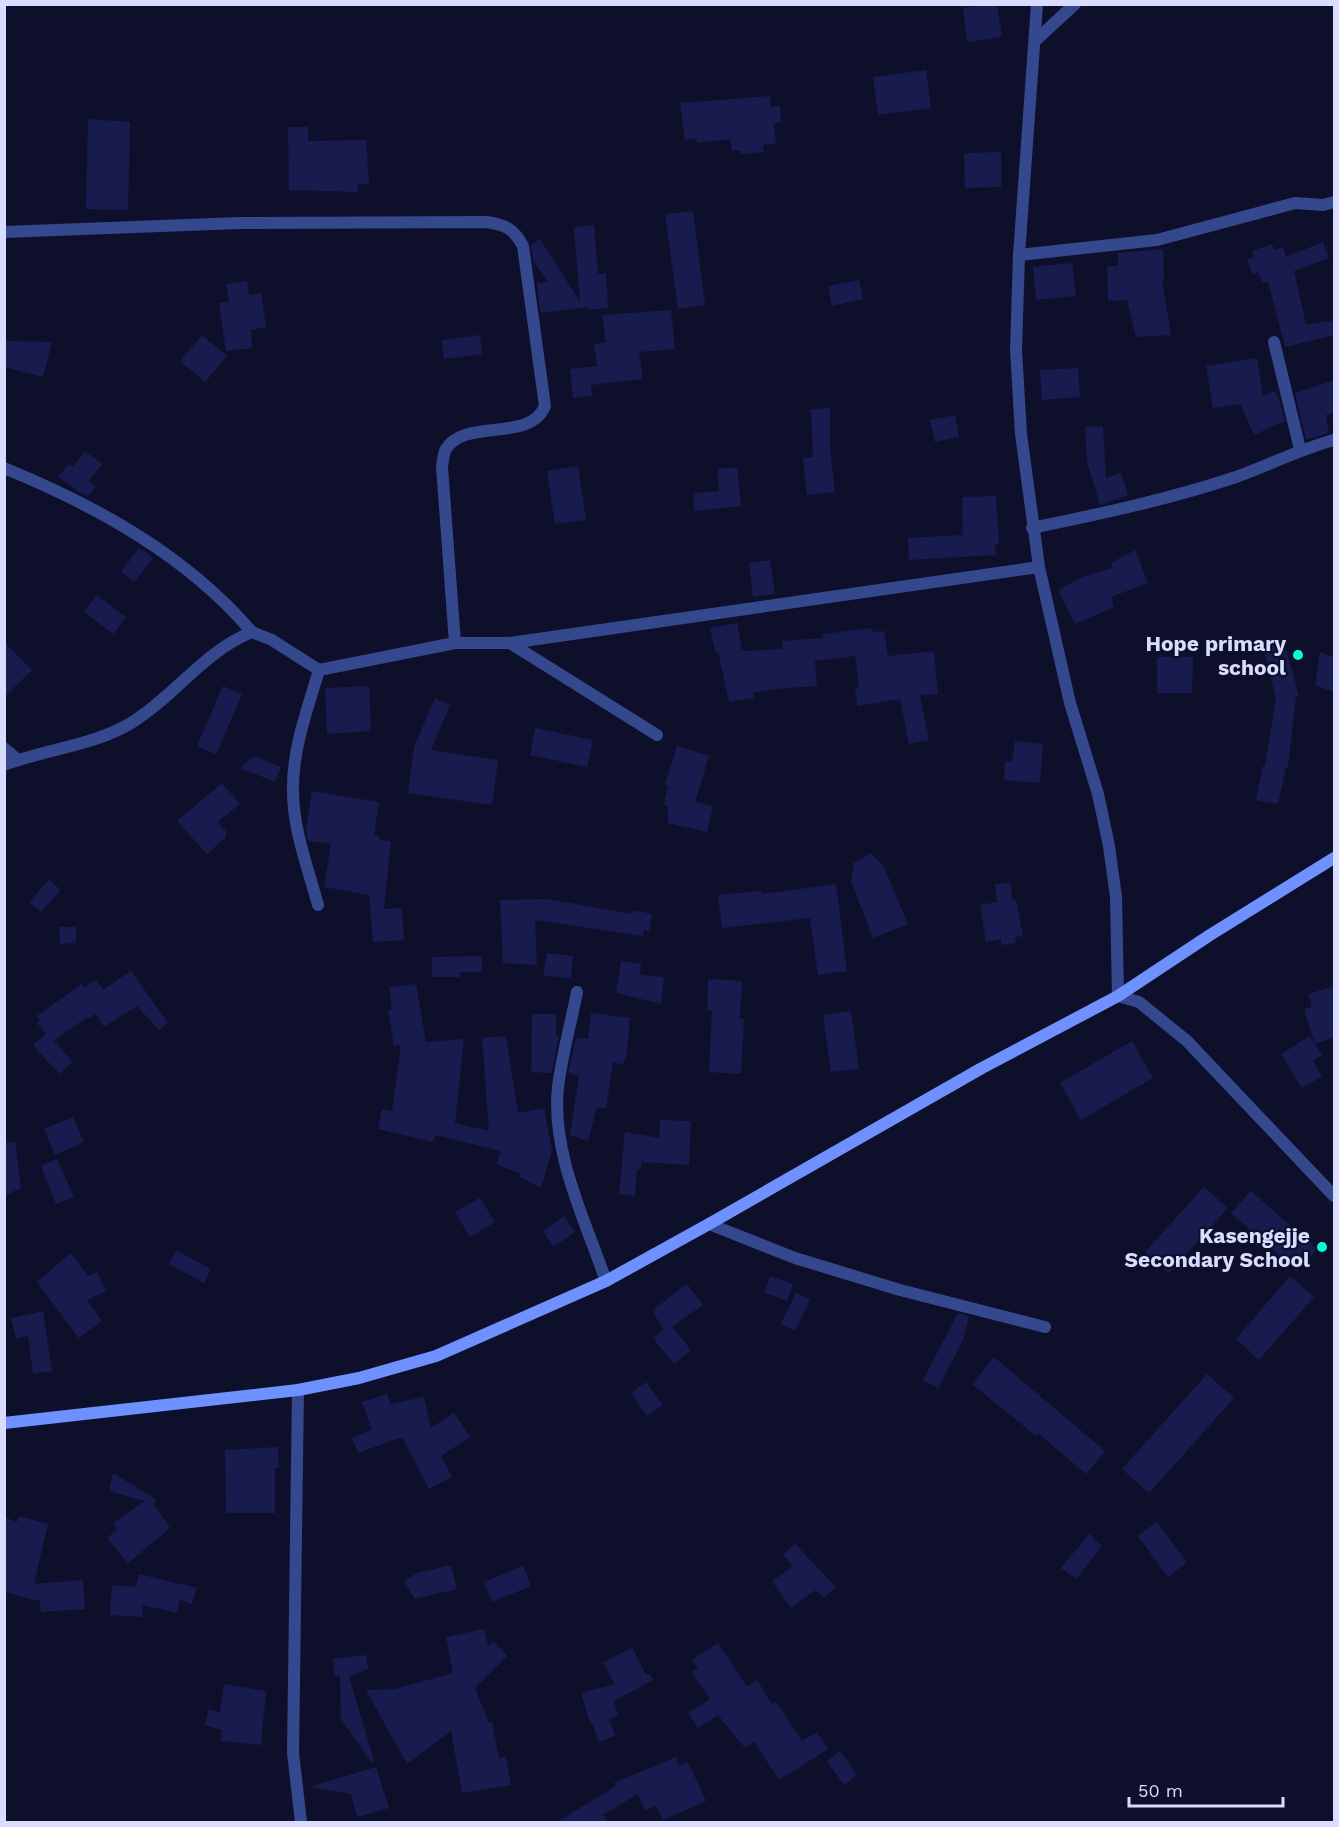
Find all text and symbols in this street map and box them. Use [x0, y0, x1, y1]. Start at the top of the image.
place label: Hope primary school [1145, 631, 1286, 680]
marker: Hope primary school [1291, 648, 1305, 662]
place label: Kasengejje Secondary School [1125, 1223, 1310, 1272]
marker: Kasengejje Secondary School [1315, 1240, 1329, 1254]
scale bar [1129, 1770, 1284, 1808]
text: 50 m [1138, 1780, 1183, 1801]

